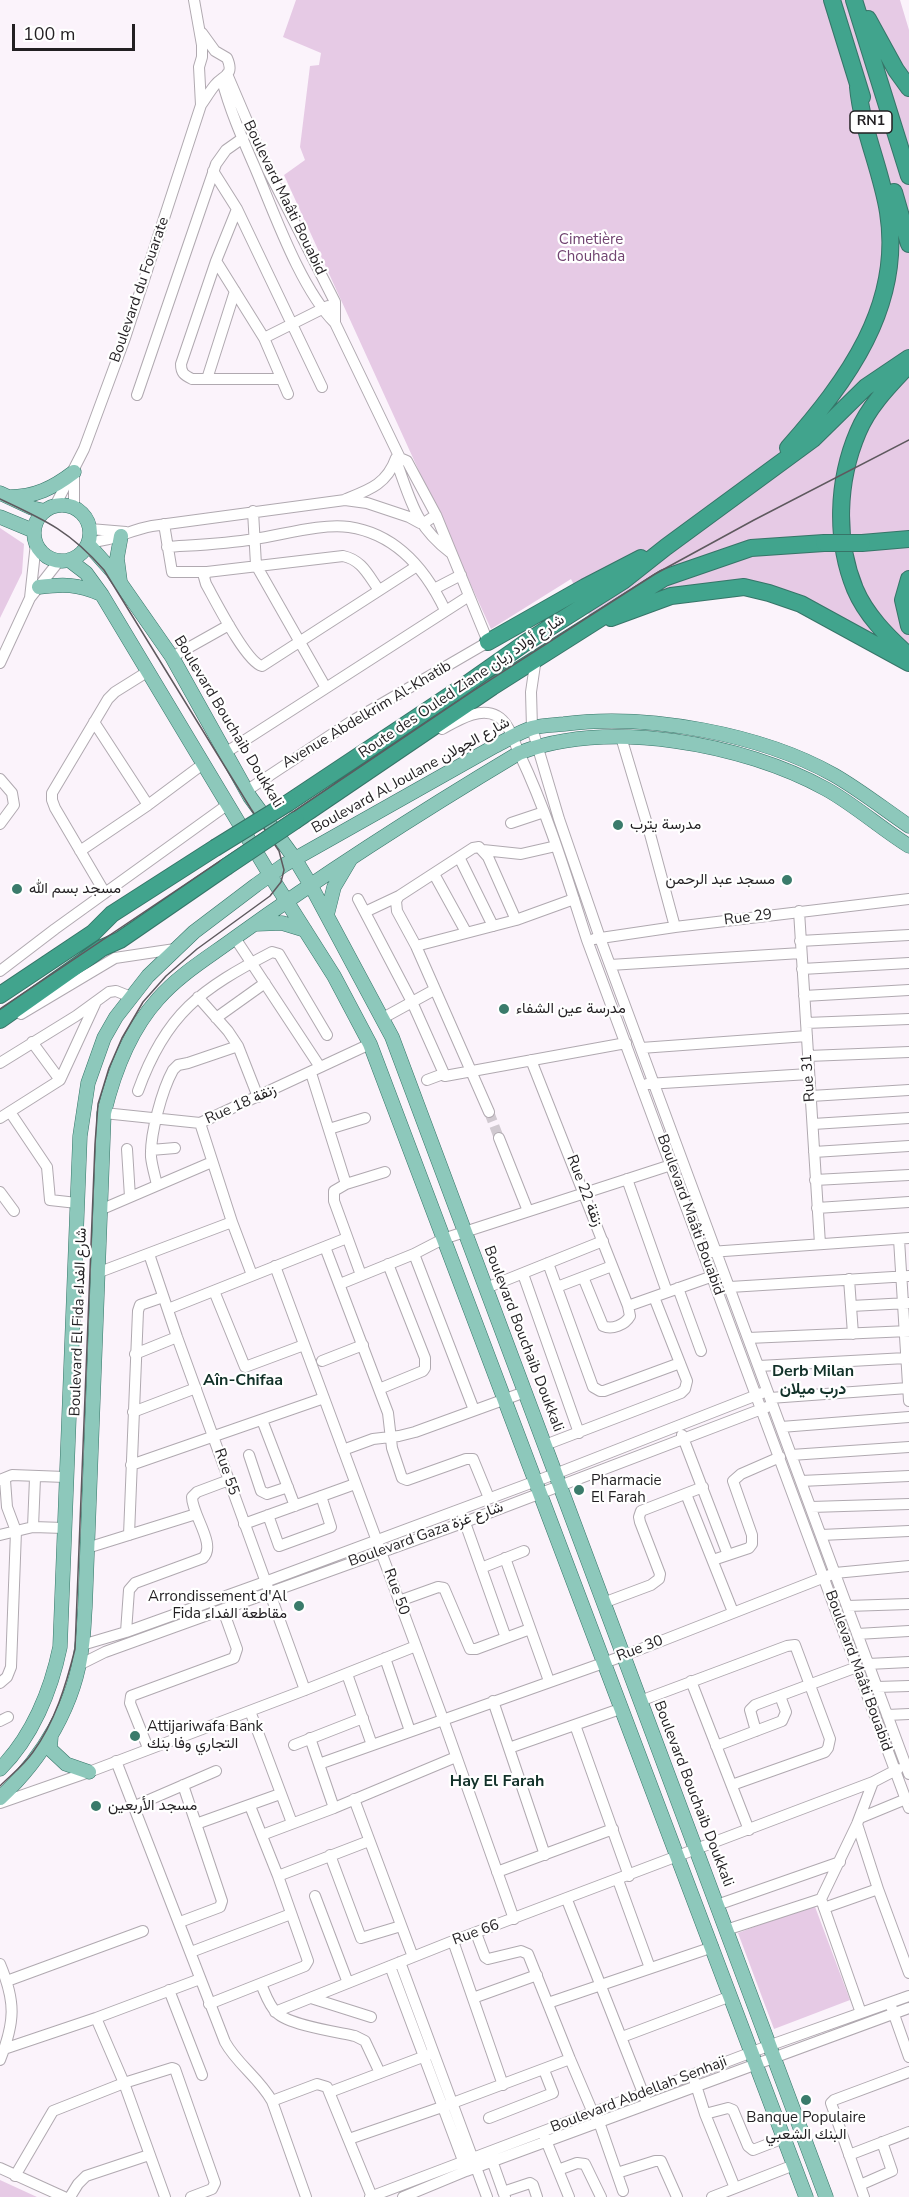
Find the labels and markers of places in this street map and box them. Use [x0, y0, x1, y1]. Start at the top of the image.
place label: مدرسة يترب [630, 816, 701, 834]
marker: مدرسة يترب [611, 818, 625, 832]
place label: مسجد عبد الرحمن [666, 871, 775, 889]
marker: مسجد عبد الرحمن [780, 873, 794, 887]
place label: مسجد بسم الله [29, 880, 121, 898]
marker: مسجد بسم الله [10, 882, 24, 896]
place label: مدرسة عين الشفاء [516, 1000, 626, 1018]
marker: مدرسة عين الشفاء [497, 1002, 511, 1016]
place label: Pharmacie El Farah [591, 1472, 662, 1507]
marker: Pharmacie El Farah [572, 1483, 586, 1497]
place label: Arrondissement d'Al Fida مقاطعة الفداء [148, 1588, 287, 1623]
marker: Arrondissement d'Al Fida مقاطعة الفداء [292, 1599, 306, 1613]
place label: Attijariwafa Bank التجاري وفا بنك [147, 1718, 263, 1753]
marker: Attijariwafa Bank التجاري وفا بنك [128, 1729, 142, 1743]
place label: مسجد الأربعين [108, 1797, 197, 1815]
marker: مسجد الأربعين [89, 1799, 103, 1813]
marker: Banque Populaire البنك الشعبي [799, 2093, 813, 2107]
place label: Banque Populaire البنك الشعبي [746, 2109, 866, 2144]

